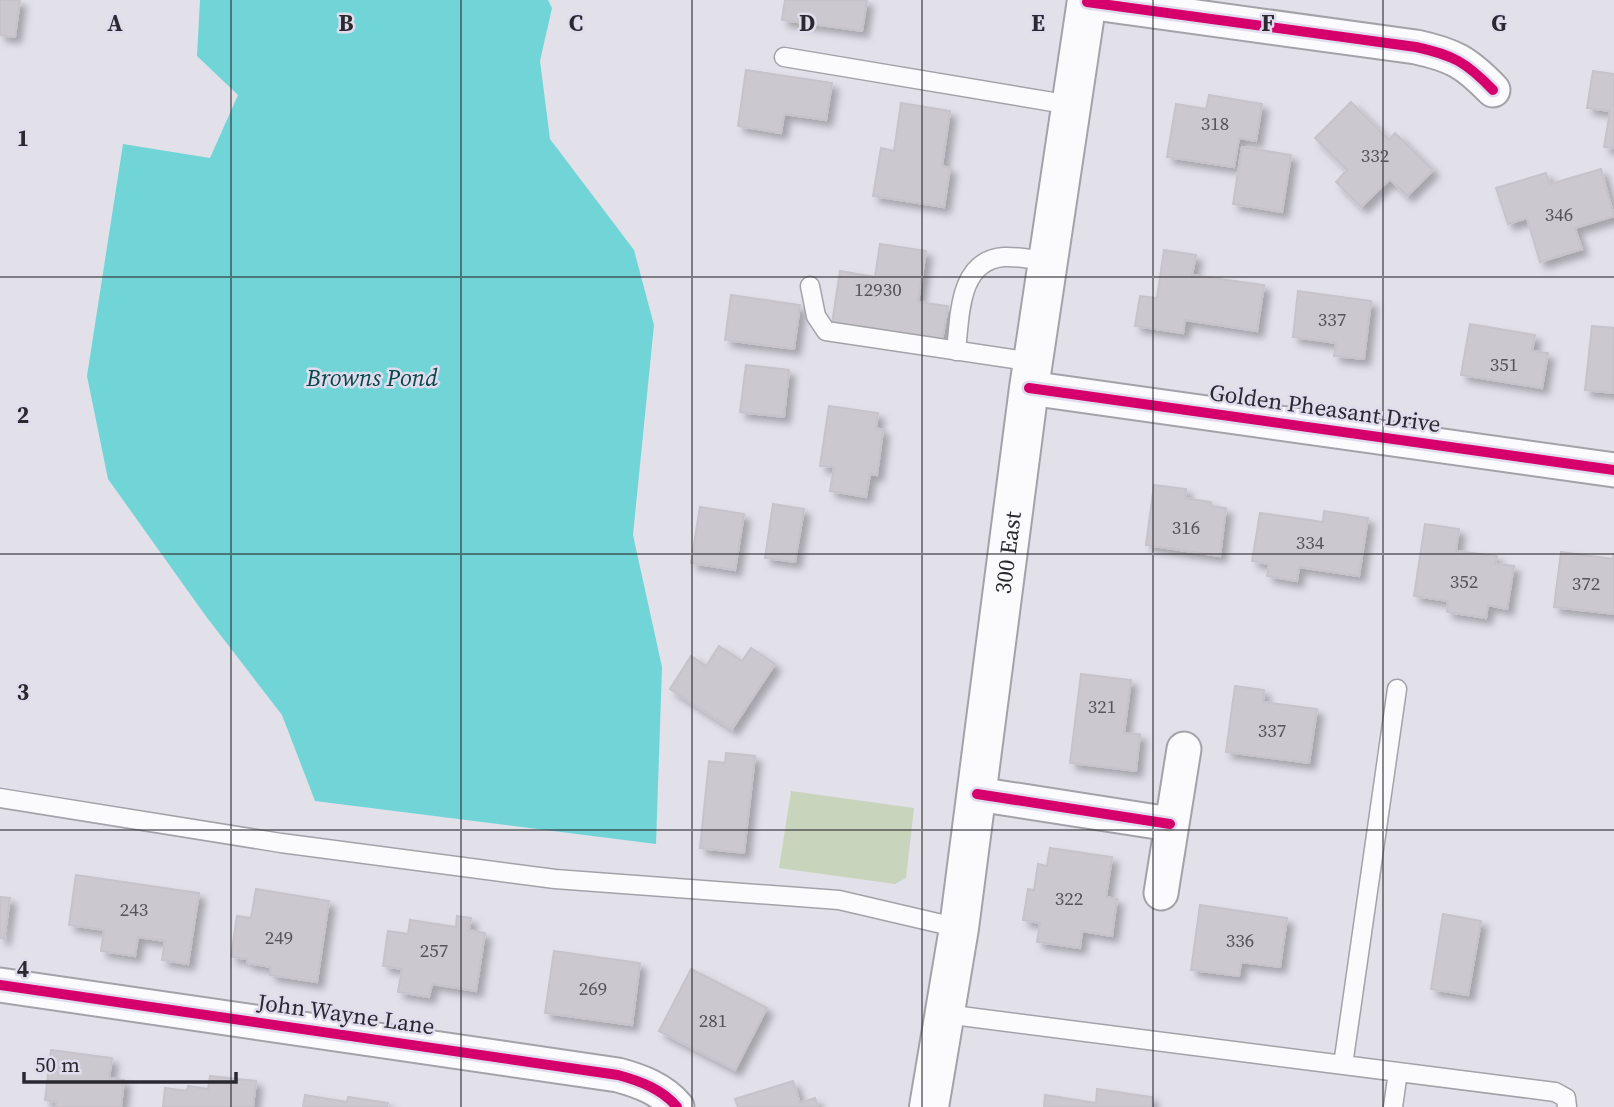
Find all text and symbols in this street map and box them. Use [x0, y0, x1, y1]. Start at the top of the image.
text: A [107, 7, 123, 39]
text: B [339, 7, 354, 39]
text: C [569, 7, 583, 39]
text: D [799, 7, 815, 39]
text: E [1031, 7, 1045, 39]
text: F [1261, 7, 1275, 39]
text: G [1491, 7, 1507, 39]
house number: 318 [1201, 110, 1229, 136]
text: 1 [17, 122, 29, 154]
house number: 332 [1361, 142, 1389, 168]
house number: 346 [1545, 201, 1573, 227]
house number: 12930 [854, 276, 902, 302]
house number: 337 [1318, 306, 1346, 332]
house number: 351 [1490, 351, 1518, 377]
water label: Browns Pond [305, 361, 438, 394]
street label: Golden Pheasant Drive [1207, 376, 1443, 440]
text: 2 [17, 399, 29, 431]
street label: 300 East [986, 509, 1029, 596]
house number: 316 [1172, 514, 1200, 540]
house number: 334 [1296, 529, 1325, 555]
house number: 352 [1450, 568, 1478, 594]
house number: 372 [1572, 570, 1600, 596]
text: 3 [17, 676, 29, 708]
house number: 321 [1088, 693, 1116, 719]
house number: 337 [1258, 717, 1286, 743]
house number: 322 [1055, 885, 1083, 911]
house number: 243 [120, 896, 148, 922]
house number: 249 [265, 924, 293, 950]
house number: 336 [1226, 927, 1254, 953]
house number: 257 [420, 937, 448, 963]
text: 4 [17, 953, 29, 985]
house number: 269 [579, 975, 607, 1001]
street label: John Wayne Lane [254, 986, 437, 1042]
house number: 281 [699, 1007, 727, 1033]
scale bar [24, 1040, 236, 1084]
text: 50 m [35, 1050, 80, 1079]

